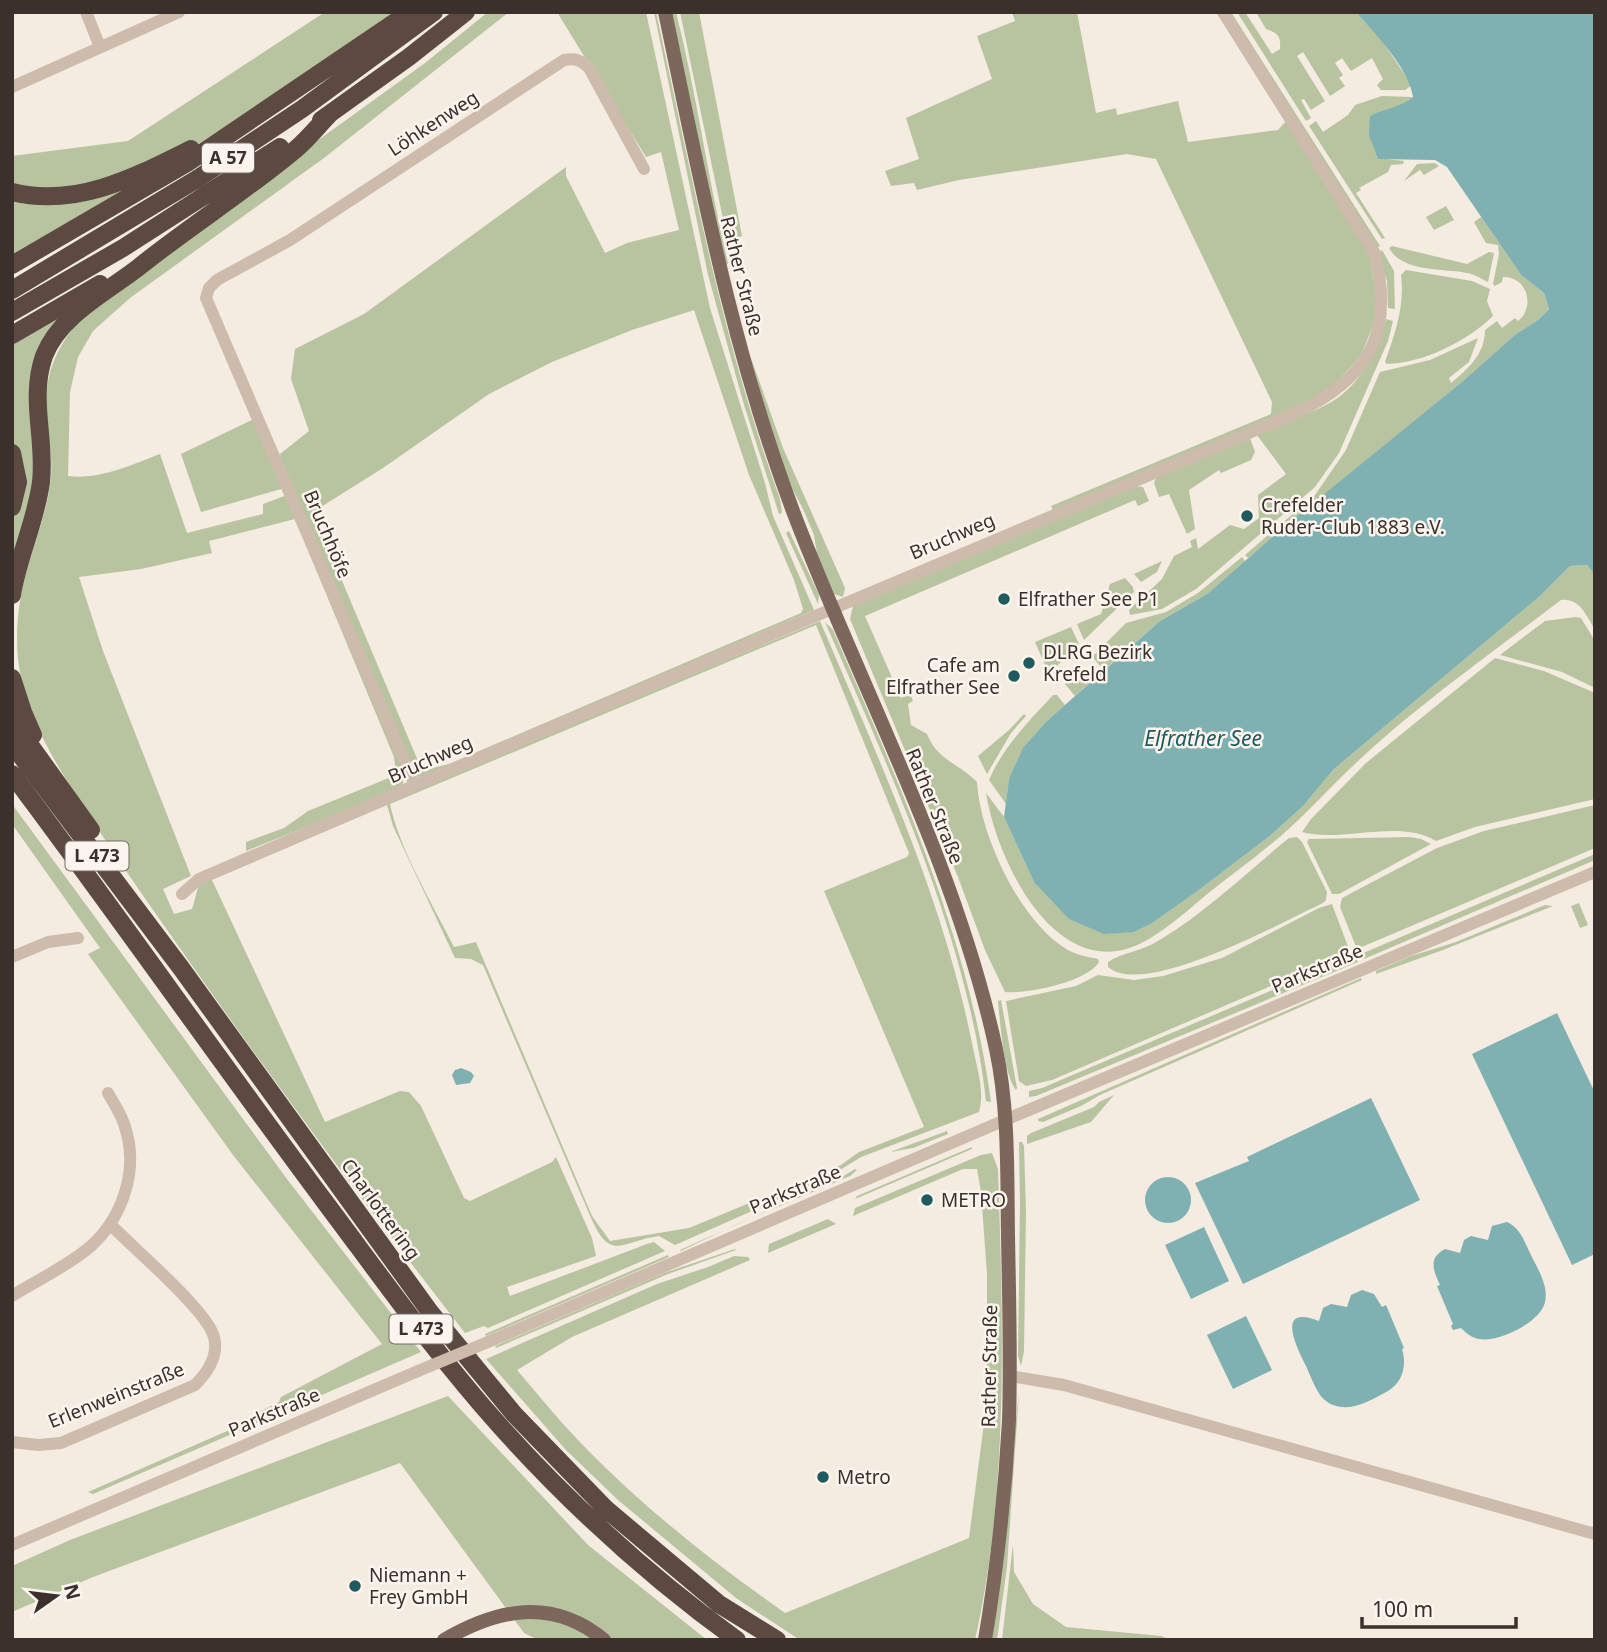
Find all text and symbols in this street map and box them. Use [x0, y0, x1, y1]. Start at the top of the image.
street label: Löhkenweg [383, 84, 483, 162]
road number: A 57 [202, 144, 254, 173]
street label: Rather Straße [715, 213, 769, 339]
street label: Bruchhöfe [298, 486, 358, 582]
place label: Crefelder Ruder-Club 1883 e.V. [1261, 492, 1445, 540]
street label: Bruchweg [905, 506, 999, 566]
marker: Crefelder Ruder-Club 1883 e.V. [1239, 508, 1255, 524]
place label: Elfrather See P1 [1018, 586, 1159, 612]
marker: Elfrather See P1 [996, 591, 1012, 607]
place label: DLRG Bezirk Krefeld [1043, 639, 1152, 687]
place label: Cafe am Elfrather See [886, 652, 1000, 700]
marker: DLRG Bezirk Krefeld [1021, 655, 1037, 671]
marker: Cafe am Elfrather See [1006, 668, 1022, 684]
water label: Elfrather See [1144, 724, 1262, 752]
street label: Bruchweg [384, 729, 476, 789]
street label: Rather Straße [900, 744, 970, 868]
road number: L 473 [66, 842, 128, 870]
street label: Parkstraße [1267, 937, 1367, 999]
street label: Charlottering [335, 1153, 427, 1265]
street label: Parkstraße [745, 1158, 845, 1220]
place label: METRO [941, 1187, 1006, 1213]
marker: METRO [919, 1192, 935, 1208]
street label: Rather Straße [975, 1304, 1003, 1428]
road number: L 473 [390, 1314, 452, 1344]
street label: Erlenweinstraße [44, 1356, 188, 1434]
street label: Parkstraße [224, 1381, 324, 1443]
place label: Metro [837, 1464, 891, 1490]
marker: Metro [815, 1469, 831, 1485]
north arrow [21, 1561, 91, 1631]
place label: Niemann + Frey GmbH [369, 1562, 469, 1610]
marker: Niemann + Frey GmbH [347, 1578, 363, 1594]
text: N [58, 1581, 87, 1603]
scale bar [1362, 1586, 1516, 1630]
text: 100 m [1372, 1595, 1433, 1623]

